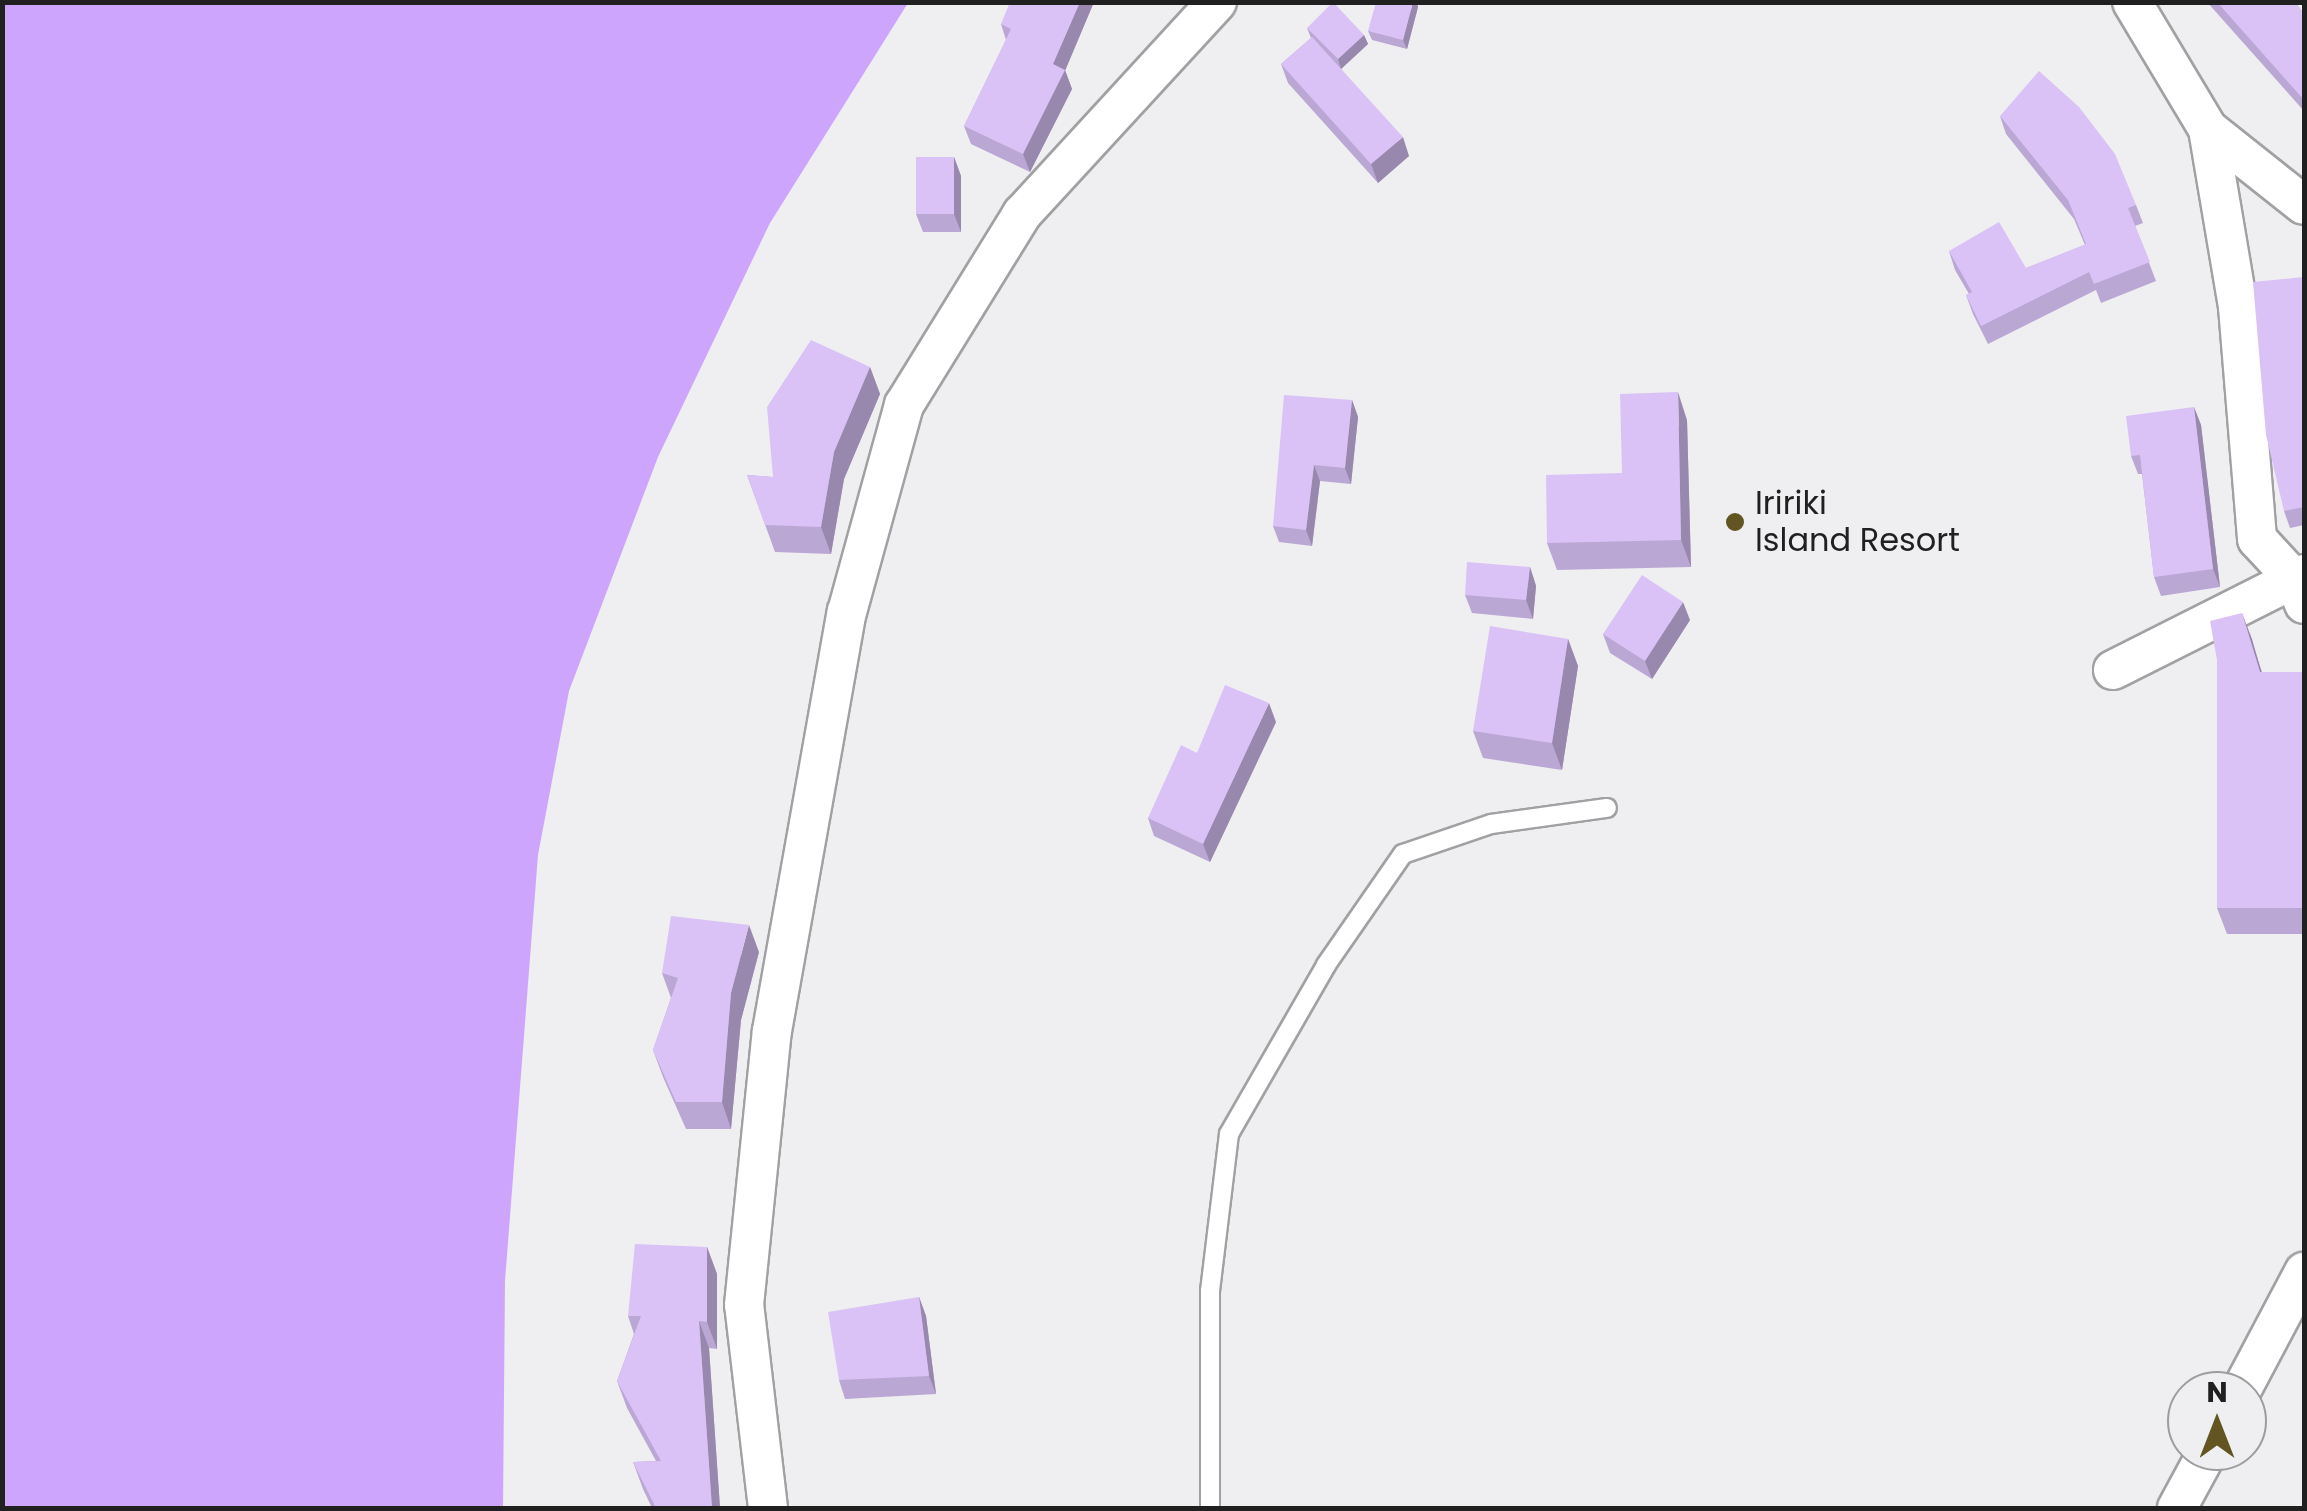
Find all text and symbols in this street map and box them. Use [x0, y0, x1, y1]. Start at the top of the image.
place label: Iririki Island Resort [1755, 485, 1960, 560]
marker: Iririki Island Resort [1724, 511, 1746, 533]
north arrow [2167, 1371, 2267, 1471]
text: N [2206, 1373, 2228, 1412]

